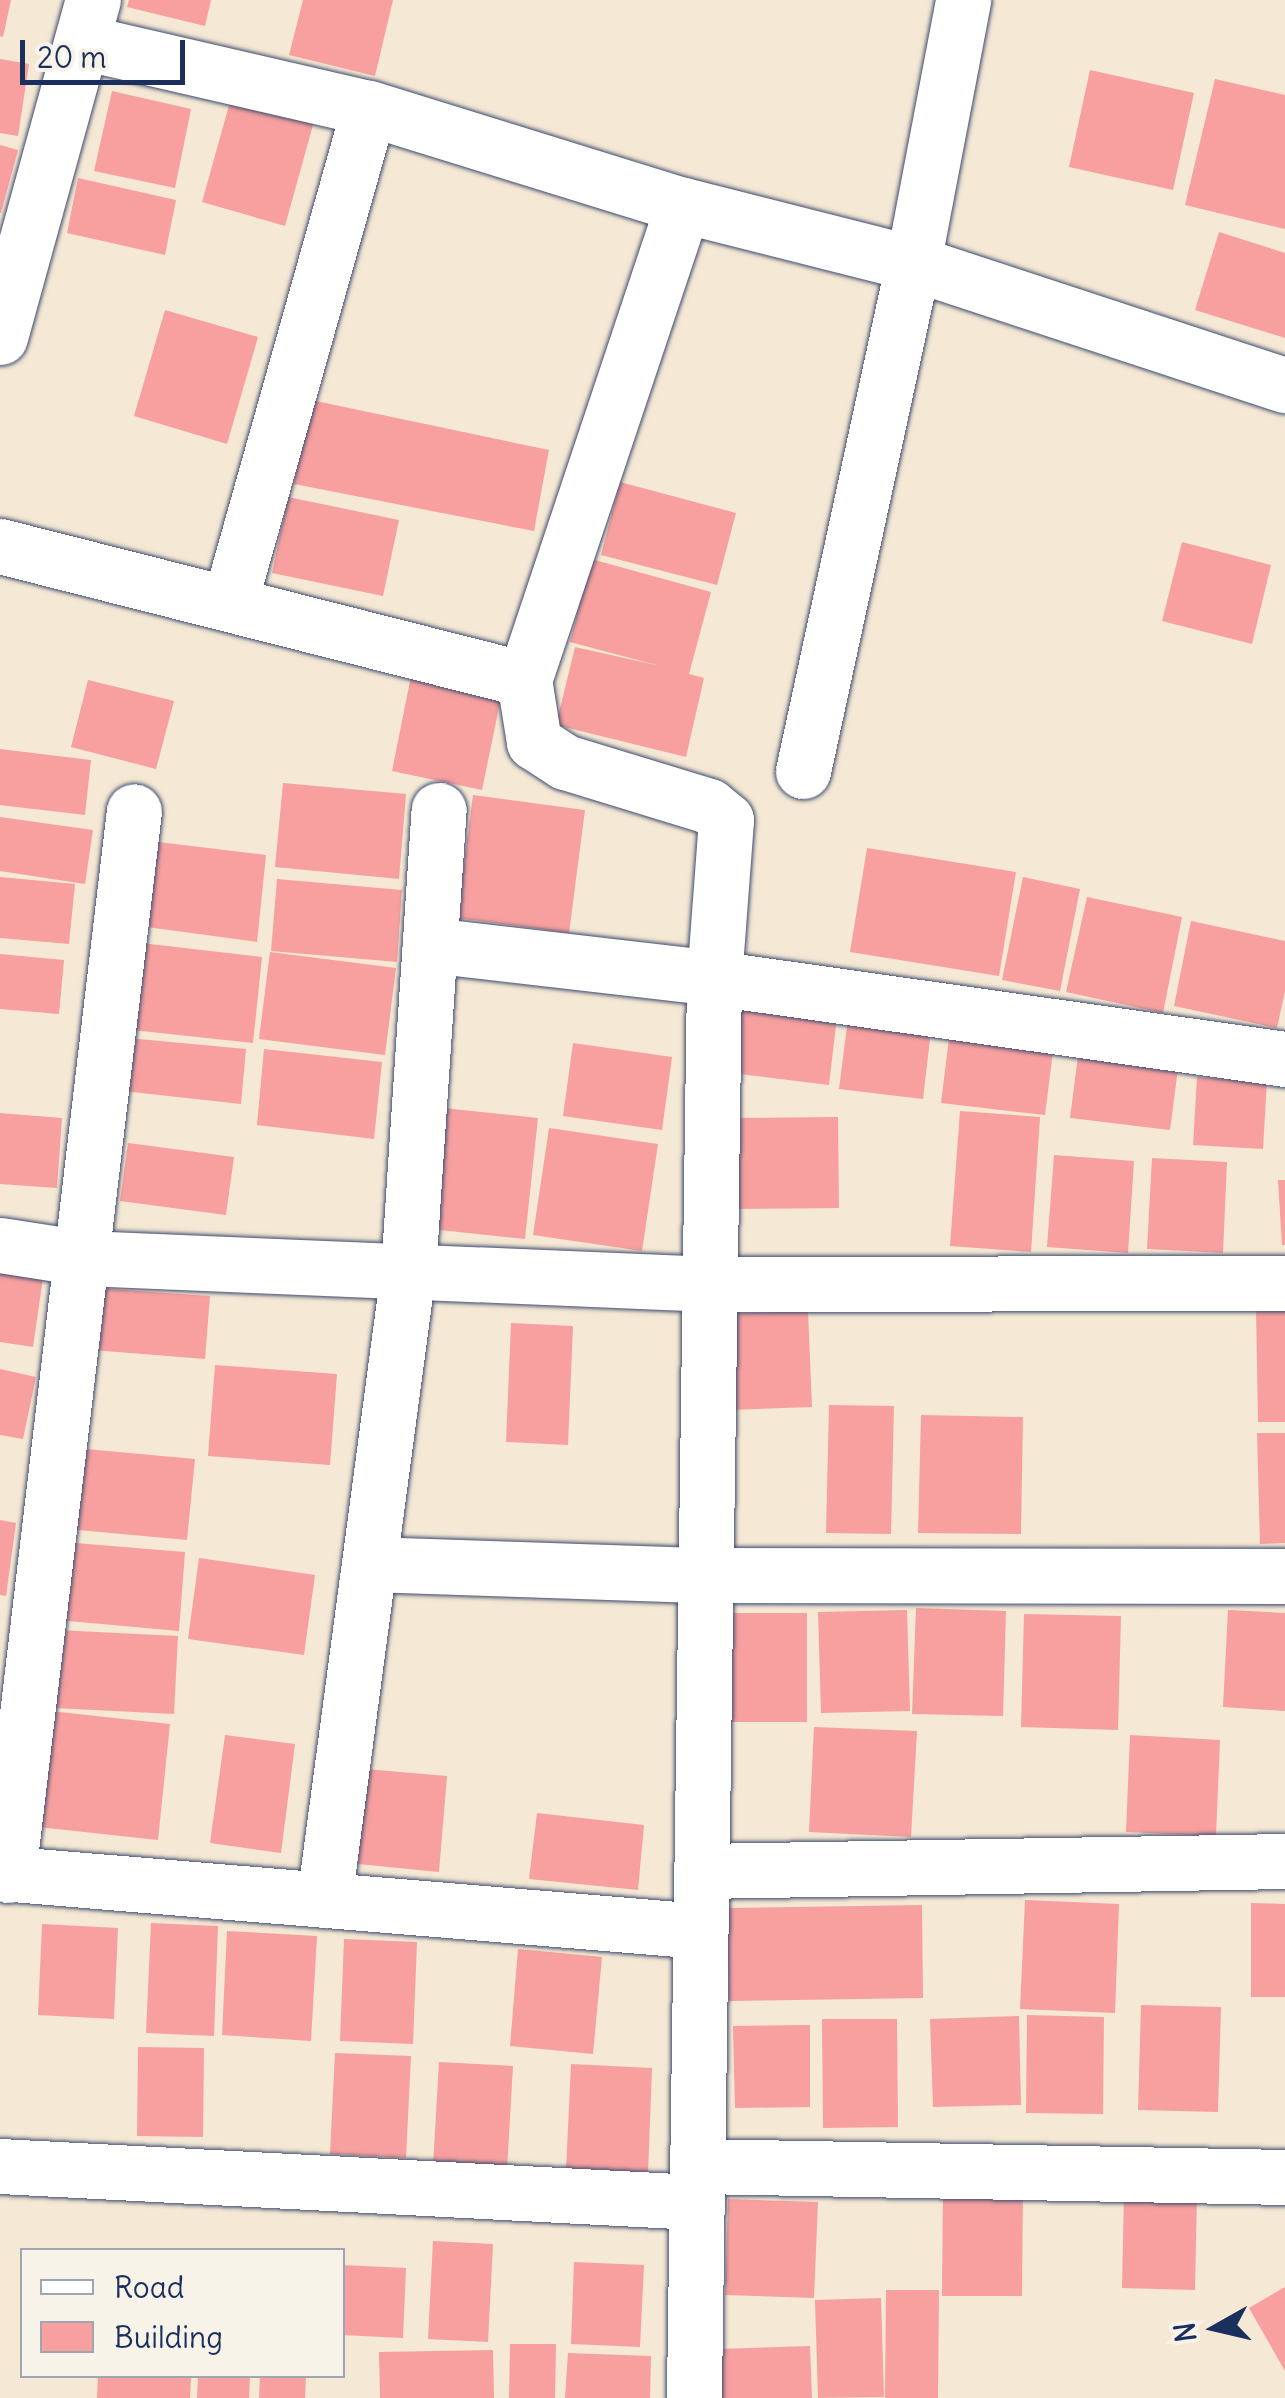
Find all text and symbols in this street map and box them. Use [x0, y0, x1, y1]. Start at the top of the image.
scale bar [25, 20, 190, 82]
text: 20 m [37, 38, 107, 76]
legend [20, 2248, 345, 2378]
text: Road [114, 2268, 184, 2306]
north arrow [1165, 2278, 1265, 2378]
text: Building [114, 2318, 223, 2356]
text: N [1166, 2320, 1204, 2344]

